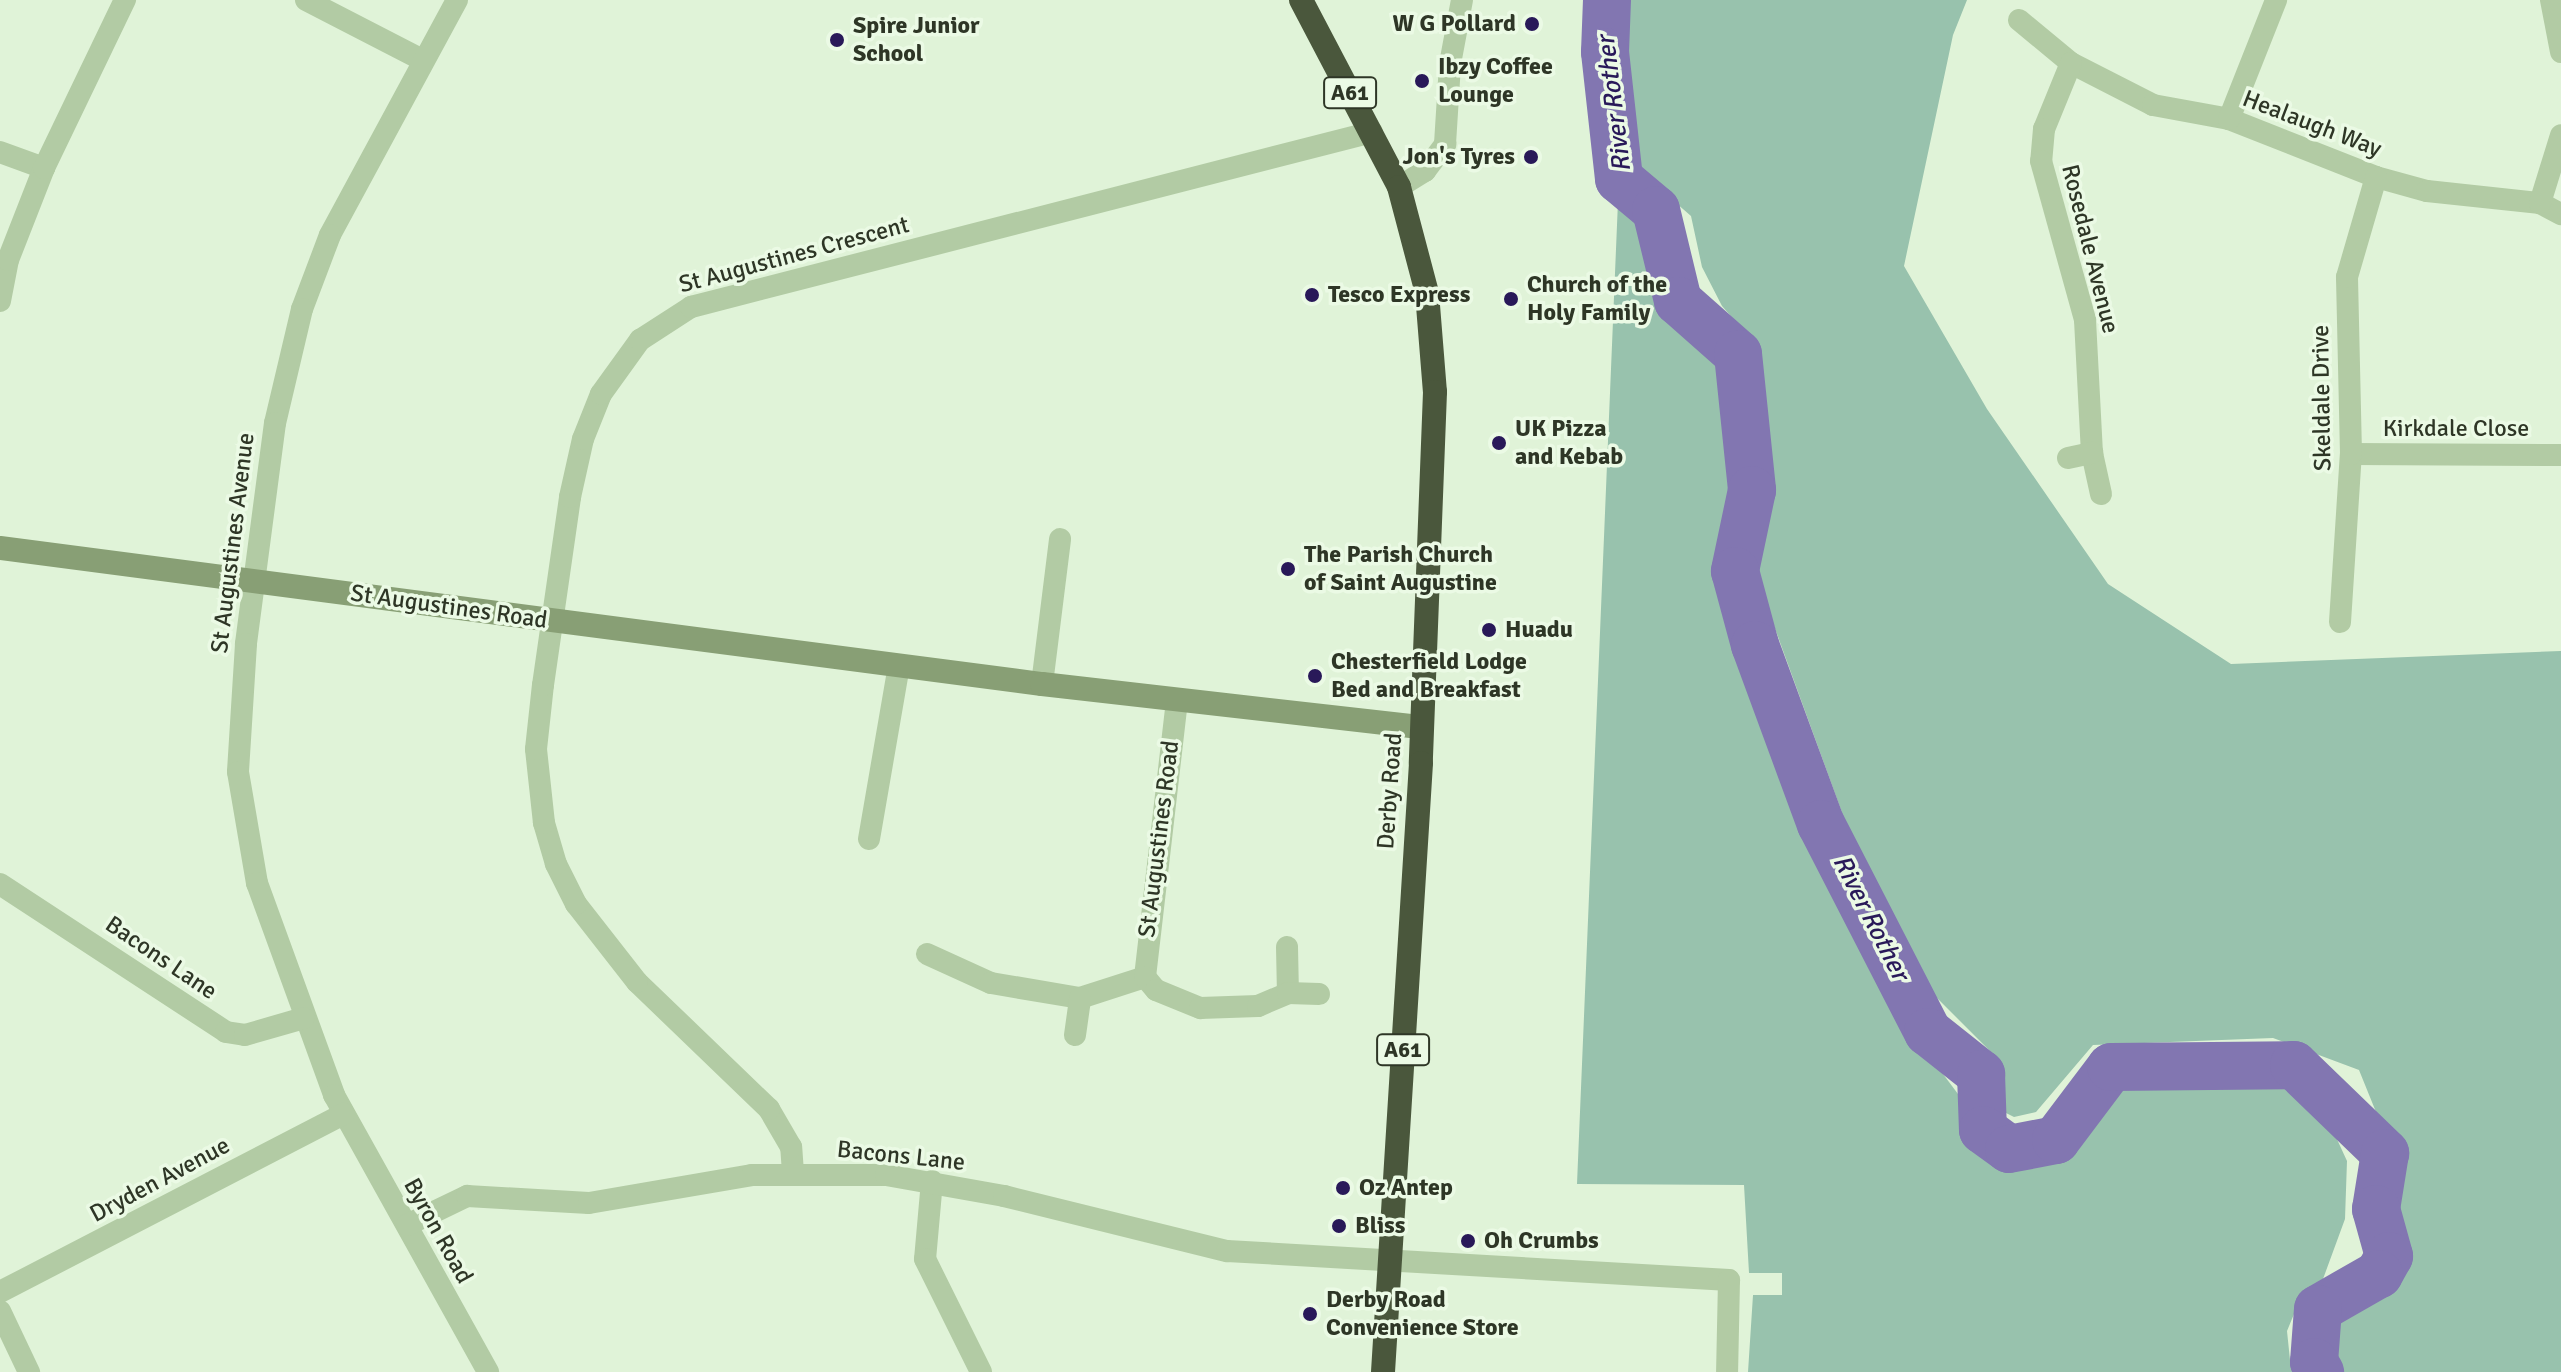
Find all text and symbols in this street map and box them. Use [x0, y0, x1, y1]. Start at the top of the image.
place label: W G Pollard [1393, 10, 1516, 38]
place label: Spire Junior School [853, 12, 980, 68]
marker: W G Pollard [1523, 15, 1541, 33]
marker: Spire Junior School [828, 31, 846, 49]
water label: River Rother [1591, 34, 1639, 174]
place label: Ibzy Coffee Lounge [1438, 53, 1553, 109]
marker: Ibzy Coffee Lounge [1413, 72, 1431, 90]
road number: A61 [1322, 75, 1378, 111]
street label: Healaugh Way [2239, 84, 2385, 164]
place label: Jon's Tyres [1402, 143, 1515, 171]
marker: Jon's Tyres [1522, 148, 1540, 166]
street label: Rosedale Avenue [2055, 162, 2125, 336]
street label: St Augustines Crescent [676, 210, 912, 300]
place label: Church of the Holy Family [1527, 271, 1667, 327]
place label: Tesco Express [1328, 281, 1470, 309]
marker: Tesco Express [1303, 286, 1321, 304]
marker: Church of the Holy Family [1502, 290, 1520, 308]
street label: Skeldale Drive [2306, 325, 2338, 471]
place label: UK Pizza and Kebab [1515, 415, 1623, 471]
street label: Kirkdale Close [2383, 415, 2529, 443]
street label: St Augustines Avenue [205, 431, 261, 655]
marker: UK Pizza and Kebab [1490, 434, 1508, 452]
place label: The Parish Church of Saint Augustine [1304, 541, 1497, 597]
marker: The Parish Church of Saint Augustine [1279, 560, 1297, 578]
street label: St Augustines Road [349, 579, 549, 635]
place label: Huadu [1505, 616, 1573, 644]
marker: Huadu [1480, 621, 1498, 639]
place label: Chesterfield Lodge Bed and Breakfast [1331, 648, 1527, 704]
marker: Chesterfield Lodge Bed and Breakfast [1306, 667, 1324, 685]
street label: Derby Road [1372, 732, 1408, 850]
street label: St Augustines Road [1133, 739, 1185, 939]
water label: River Rother [1825, 850, 1915, 986]
street label: Bacons Lane [100, 910, 222, 1006]
road number: A61 [1375, 1032, 1431, 1068]
street label: Dryden Avenue [85, 1131, 235, 1229]
street label: Bacons Lane [836, 1135, 966, 1177]
street label: Byron Road [397, 1173, 479, 1289]
place label: Oz Antep [1359, 1174, 1453, 1202]
marker: Oz Antep [1334, 1179, 1352, 1197]
place label: Bliss [1355, 1212, 1405, 1240]
marker: Bliss [1330, 1217, 1348, 1235]
place label: Oh Crumbs [1484, 1227, 1599, 1255]
marker: Oh Crumbs [1459, 1232, 1477, 1250]
place label: Derby Road Convenience Store [1326, 1286, 1519, 1342]
marker: Derby Road Convenience Store [1301, 1305, 1319, 1323]

